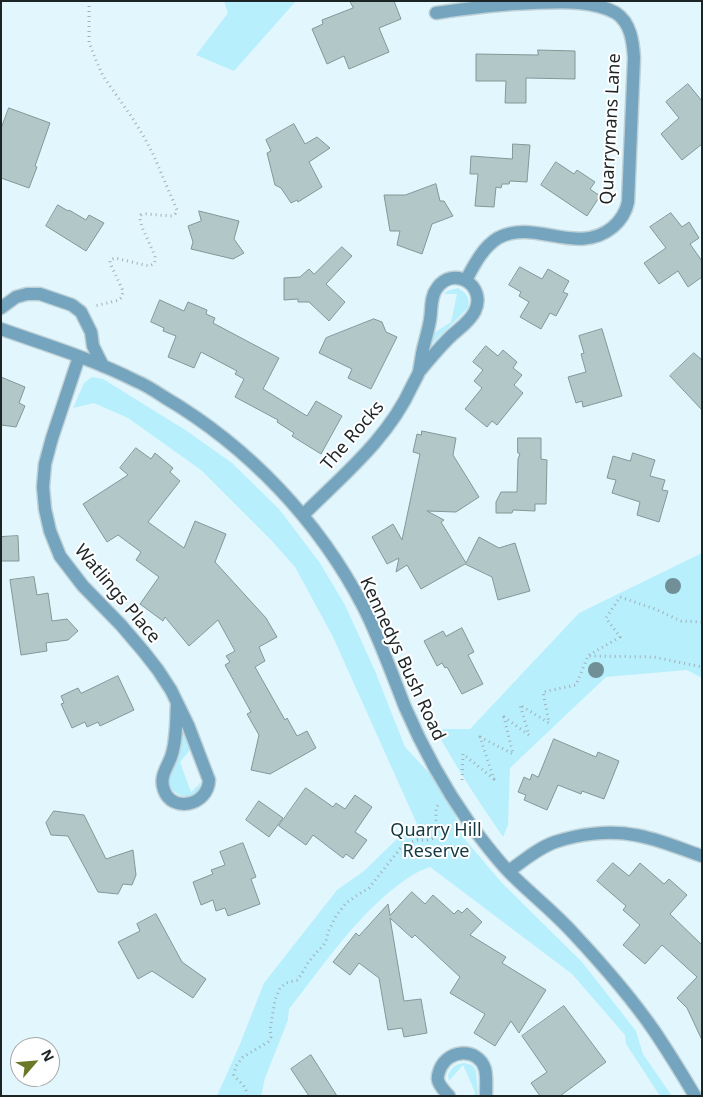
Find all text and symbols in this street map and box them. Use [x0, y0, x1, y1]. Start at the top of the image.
street label: Quarrymans Lane [596, 53, 626, 205]
street label: The Rocks [317, 397, 389, 475]
street label: Watlings Place [69, 540, 165, 648]
street label: Kennedys Bush Road [355, 574, 449, 744]
park label: Quarry Hill Reserve [390, 820, 482, 862]
north arrow [10, 1037, 60, 1087]
text: N [37, 1046, 59, 1065]

